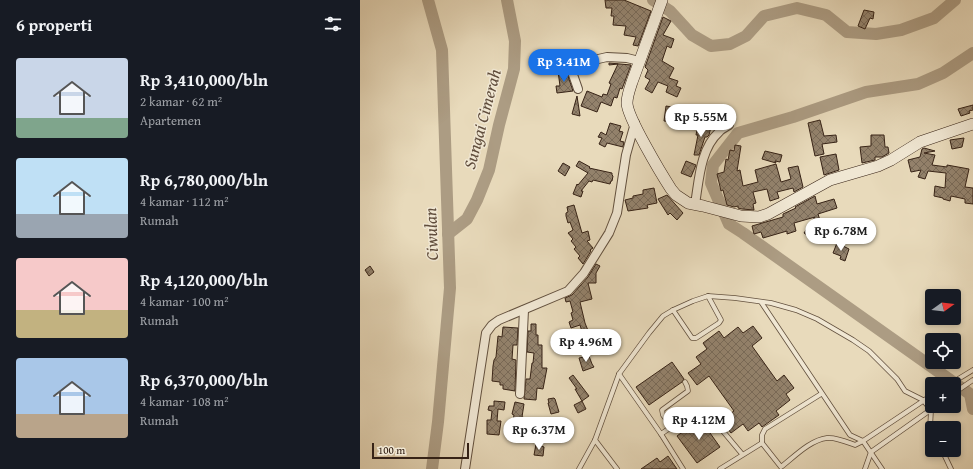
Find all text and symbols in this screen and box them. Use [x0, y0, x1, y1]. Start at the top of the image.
text: 6 properti [16, 12, 92, 37]
icon: filters [322, 13, 344, 35]
pin: Rp 3.41M [523, 49, 605, 83]
text: Rp 3.41M [537, 52, 591, 71]
water label: Sungai Cimerah [456, 66, 507, 172]
text: Rp 3,410,000/bln [140, 67, 268, 92]
icon: home [48, 74, 96, 122]
text: 2 kamar · 62 m² [140, 92, 222, 111]
pin: Rp 5.55M [660, 104, 742, 138]
text: Rp 5.55M [674, 107, 728, 126]
text: Apartemen [140, 111, 201, 130]
text: Rp 6,780,000/bln [140, 167, 268, 192]
icon: home [48, 174, 96, 222]
text: 4 kamar · 112 m² [140, 192, 229, 211]
water label: Ciwulan [417, 207, 444, 261]
text: Rumah [140, 211, 179, 230]
pin: Rp 6.78M [800, 218, 882, 252]
text: Rp 6.78M [814, 221, 868, 240]
text: Rp 4,120,000/bln [140, 267, 268, 292]
icon: home [48, 274, 96, 322]
north arrow [925, 289, 961, 325]
map controls [925, 289, 961, 457]
text: 4 kamar · 100 m² [140, 292, 229, 311]
text: Rumah [140, 311, 179, 330]
pin: Rp 4.96M [545, 329, 627, 363]
text: Rp 4.96M [559, 332, 613, 351]
button: locate [925, 333, 961, 369]
text: Rp 6,370,000/bln [140, 367, 268, 392]
icon: home [48, 374, 96, 422]
button: + [925, 377, 961, 413]
text: 4 kamar · 108 m² [140, 392, 229, 411]
pin: Rp 4.12M [658, 407, 740, 441]
text: Rp 4.12M [672, 410, 726, 429]
text: Rumah [140, 411, 179, 430]
pin: Rp 6.37M [498, 417, 580, 451]
text: Rp 6.37M [512, 420, 566, 439]
button: − [925, 421, 961, 457]
scale bar [372, 441, 469, 460]
text: 100 m [378, 442, 405, 458]

